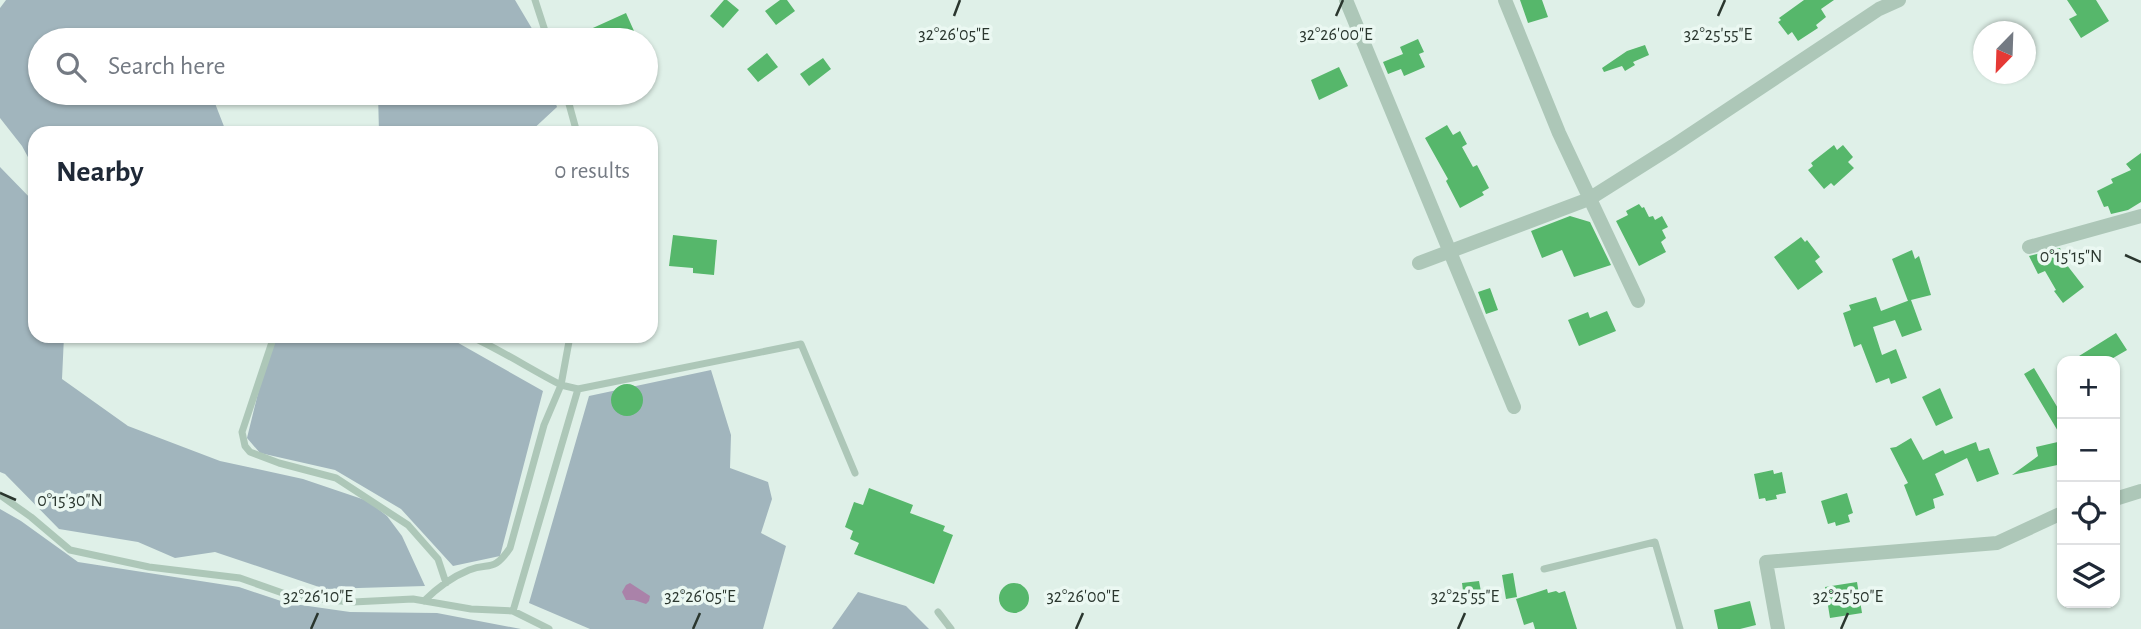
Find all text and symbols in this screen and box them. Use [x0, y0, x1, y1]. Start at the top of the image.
north arrow [1973, 21, 2036, 84]
text: 32°26'05"E [918, 26, 990, 44]
text: 32°26'00"E [1299, 26, 1373, 44]
text: 32°25'55"E [1684, 26, 1752, 44]
search box [28, 28, 658, 105]
icon: search [52, 48, 90, 86]
text: Search here [108, 53, 226, 79]
text: Nearby [56, 157, 144, 187]
text: 0 results [554, 160, 630, 183]
text: 0°15'15"N [2040, 248, 2102, 266]
map controls [2057, 356, 2120, 608]
button: + [2057, 356, 2120, 419]
button: − [2057, 419, 2120, 482]
button: locate [2057, 482, 2120, 545]
text: 0°15'30"N [37, 492, 103, 510]
button: layers [2057, 545, 2120, 608]
text: 32°26'10"E [283, 588, 353, 606]
text: 32°26'05"E [664, 588, 736, 606]
text: 32°26'00"E [1046, 588, 1120, 606]
text: 32°25'55"E [1431, 588, 1499, 606]
text: 32°25'50"E [1813, 588, 1883, 606]

